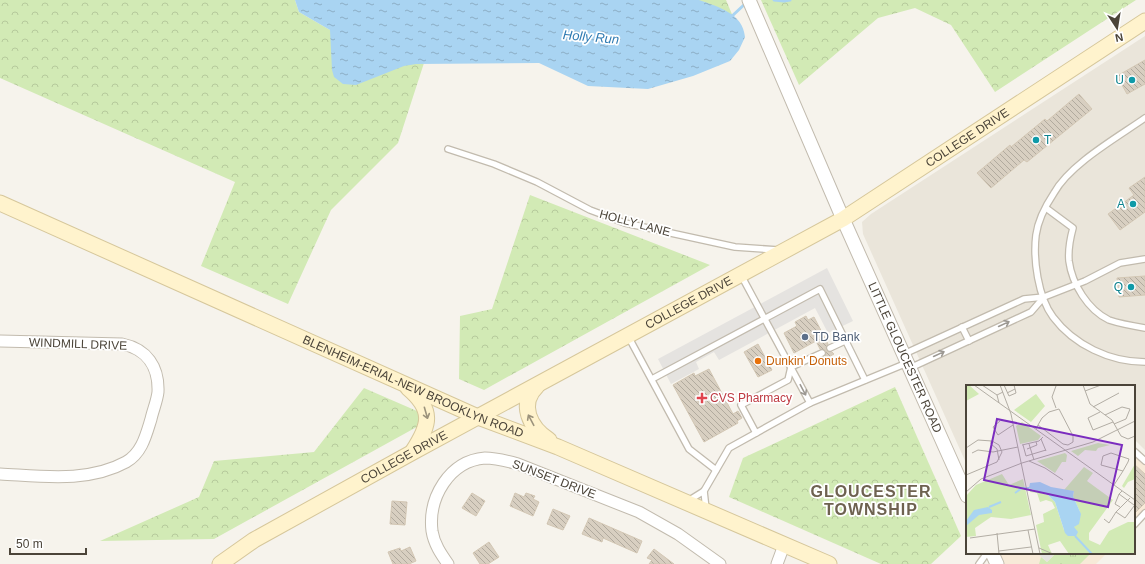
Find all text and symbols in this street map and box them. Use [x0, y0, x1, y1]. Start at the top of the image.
north arrow [1097, 8, 1137, 48]
water label: Holly Run [562, 27, 620, 47]
text: N [1114, 31, 1124, 44]
place label: U [1115, 73, 1124, 87]
marker: U [1127, 75, 1137, 85]
street label: COLLEGE DRIVE [923, 105, 1012, 170]
place label: T [1044, 133, 1052, 147]
marker: T [1031, 135, 1041, 145]
place label: A [1117, 197, 1125, 211]
marker: A [1128, 199, 1138, 209]
street label: HOLLY LANE [598, 207, 672, 239]
street label: COLLEGE DRIVE [643, 273, 735, 332]
street label: LITTLE GLOUCESTER ROAD [865, 280, 945, 435]
place label: Q [1114, 280, 1123, 294]
marker: Q [1126, 282, 1136, 292]
one-way arrow [998, 320, 1010, 328]
place label: TD Bank [813, 330, 861, 344]
street label: BLENHEIM-ERIAL-NEW BROOKLYN ROAD [300, 332, 526, 441]
marker: TD Bank [800, 332, 810, 342]
street label: WINDMILL DRIVE [29, 335, 127, 353]
one-way arrow [933, 350, 945, 357]
place label: Dunkin' Donuts [766, 354, 847, 368]
marker: Dunkin' Donuts [753, 356, 763, 366]
one-way arrow [800, 383, 808, 395]
inset map [966, 385, 1135, 554]
place label: CVS Pharmacy [710, 391, 792, 405]
marker: CVS Pharmacy [697, 393, 707, 403]
one-way arrow [423, 407, 430, 420]
one-way arrow [526, 414, 534, 426]
street label: COLLEGE DRIVE [358, 428, 450, 487]
street label: SUNSET DRIVE [510, 457, 598, 501]
district label: GLOUCESTER TOWNSHIP [810, 483, 932, 518]
scale bar [10, 530, 86, 556]
text: 50 m [16, 537, 43, 551]

